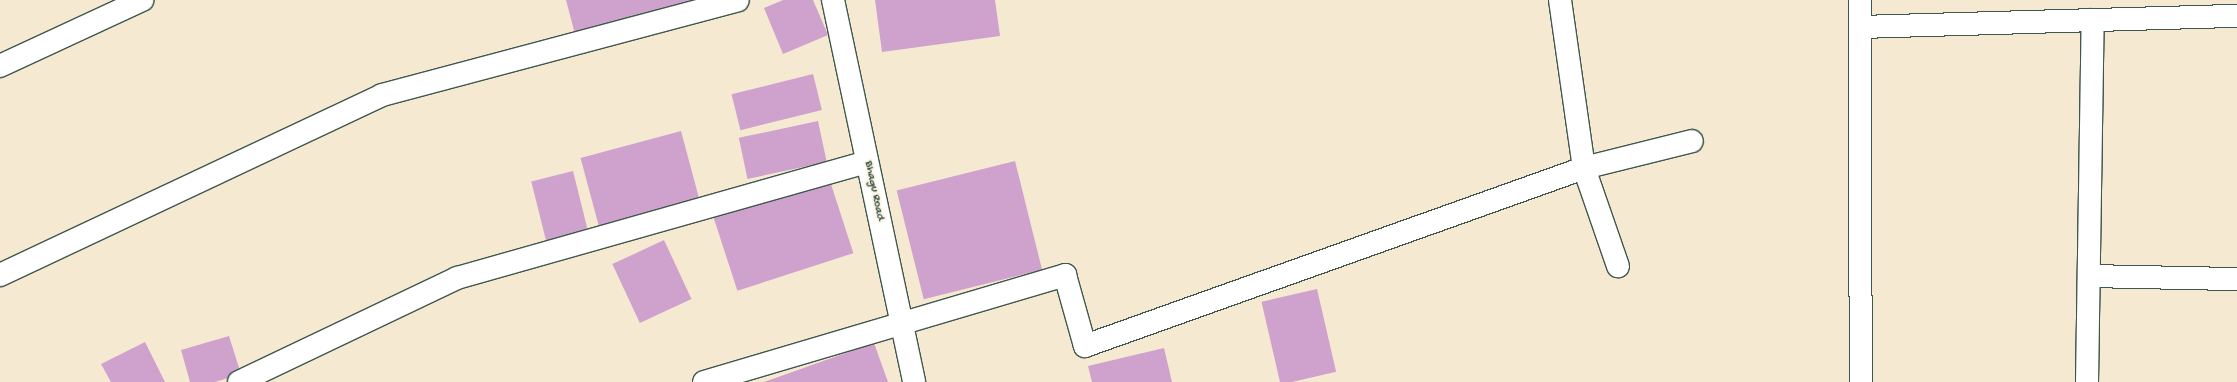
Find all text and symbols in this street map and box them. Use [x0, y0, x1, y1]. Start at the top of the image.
street label: Bhagu Road [860, 160, 886, 222]

